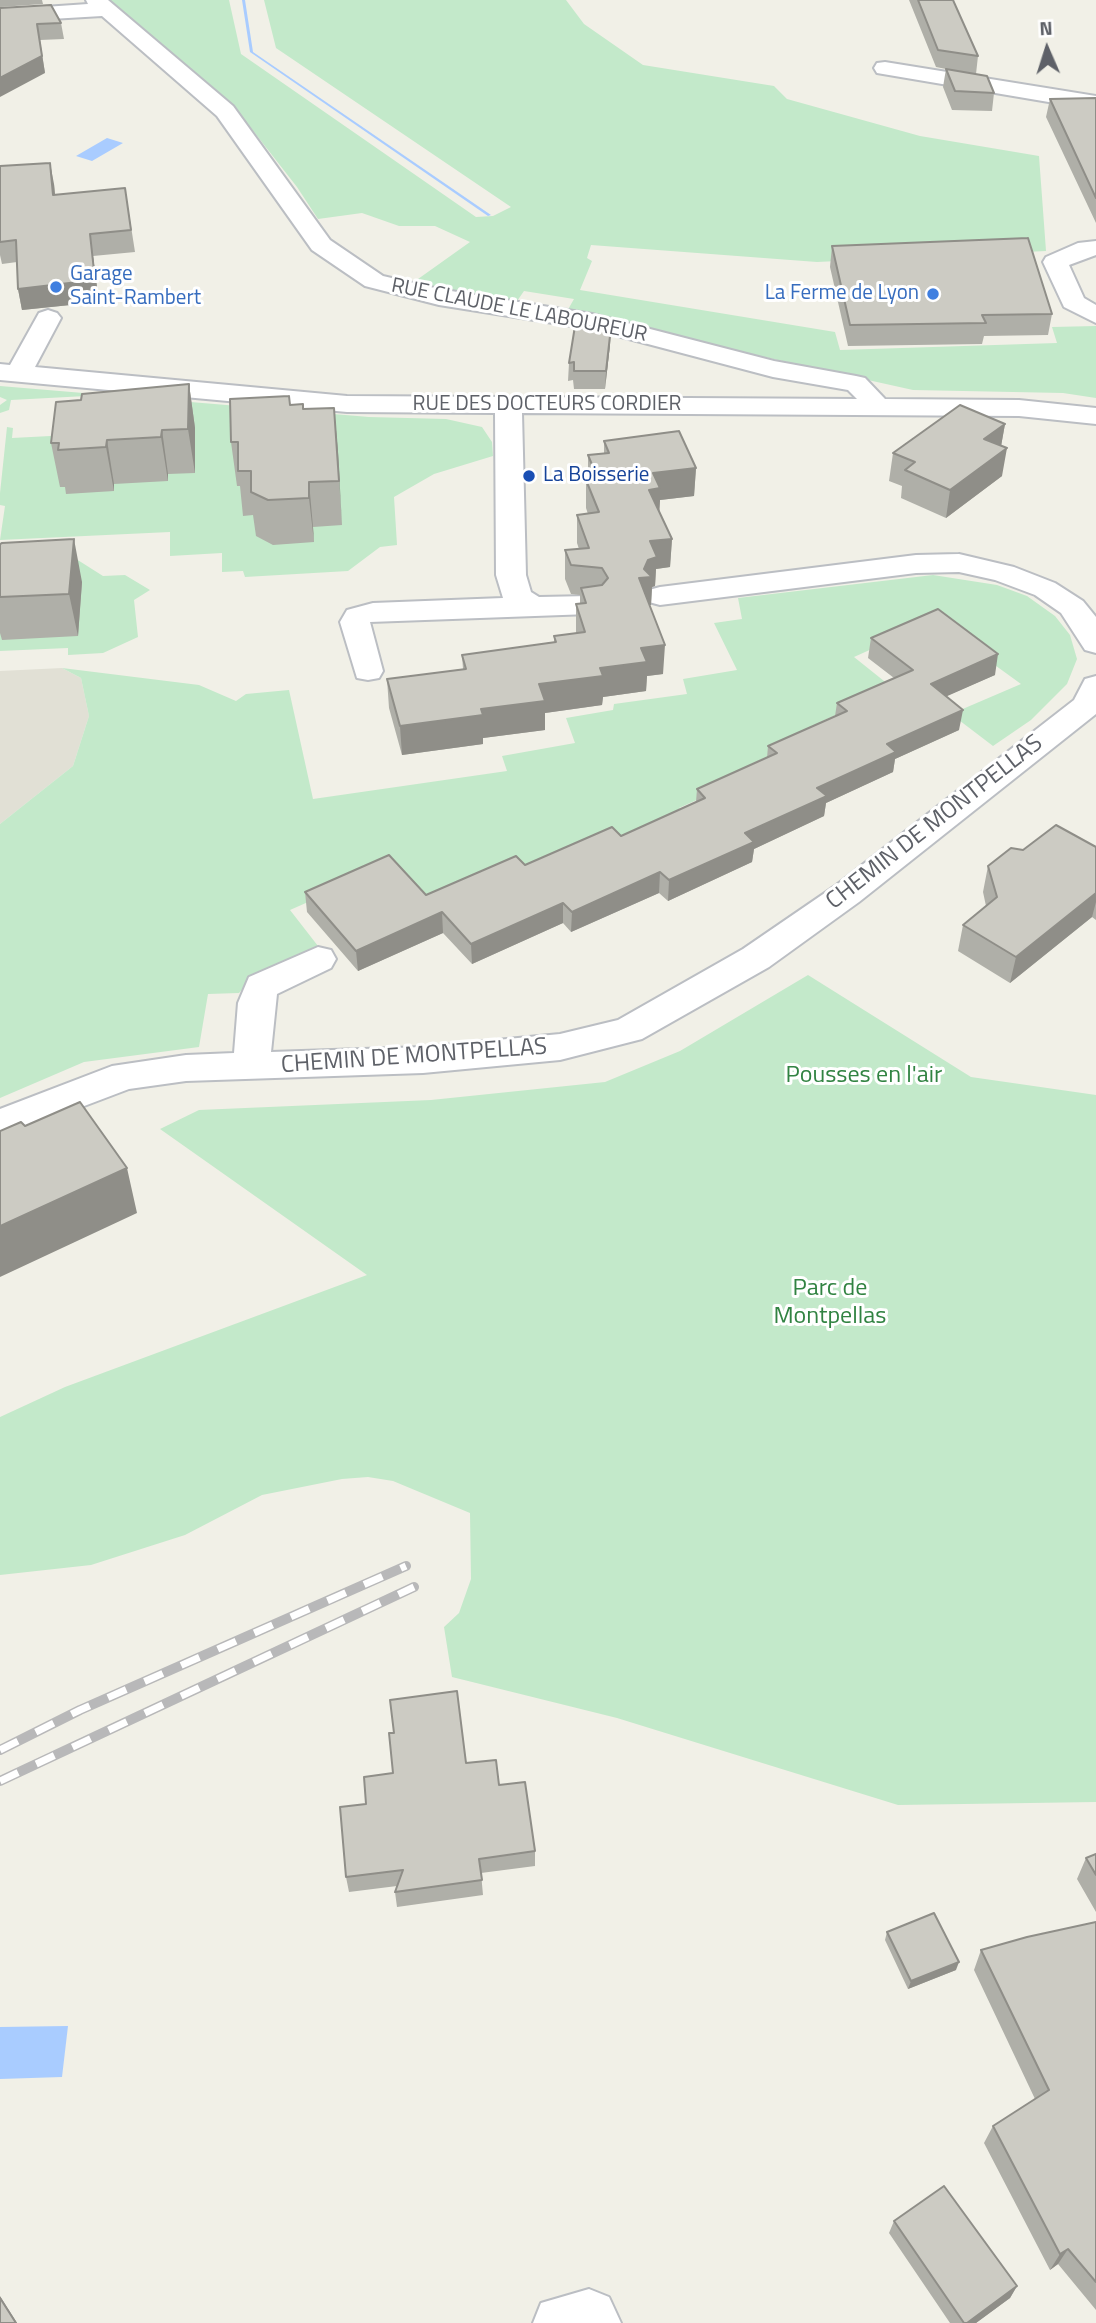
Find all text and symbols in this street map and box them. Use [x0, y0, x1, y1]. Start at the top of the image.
text: N [1039, 13, 1053, 42]
north arrow [1012, 14, 1082, 84]
place label: Garage Saint-Rambert [70, 262, 201, 312]
street label: RUE CLAUDE LE LABOUREUR [389, 274, 649, 348]
marker: Garage Saint-Rambert [48, 279, 64, 295]
place label: La Ferme de Lyon [765, 281, 919, 307]
marker: La Ferme de Lyon [925, 286, 941, 302]
street label: RUE DES DOCTEURS CORDIER [413, 392, 681, 418]
place label: La Boisserie [543, 463, 649, 489]
marker: La Boisserie [521, 468, 537, 484]
street label: CHEMIN DE MONTPELLAS [821, 730, 1049, 916]
street label: CHEMIN DE MONTPELLAS [280, 1033, 548, 1081]
park label: Pousses en l'air [786, 1062, 942, 1090]
park label: Parc de Montpellas [774, 1275, 886, 1331]

